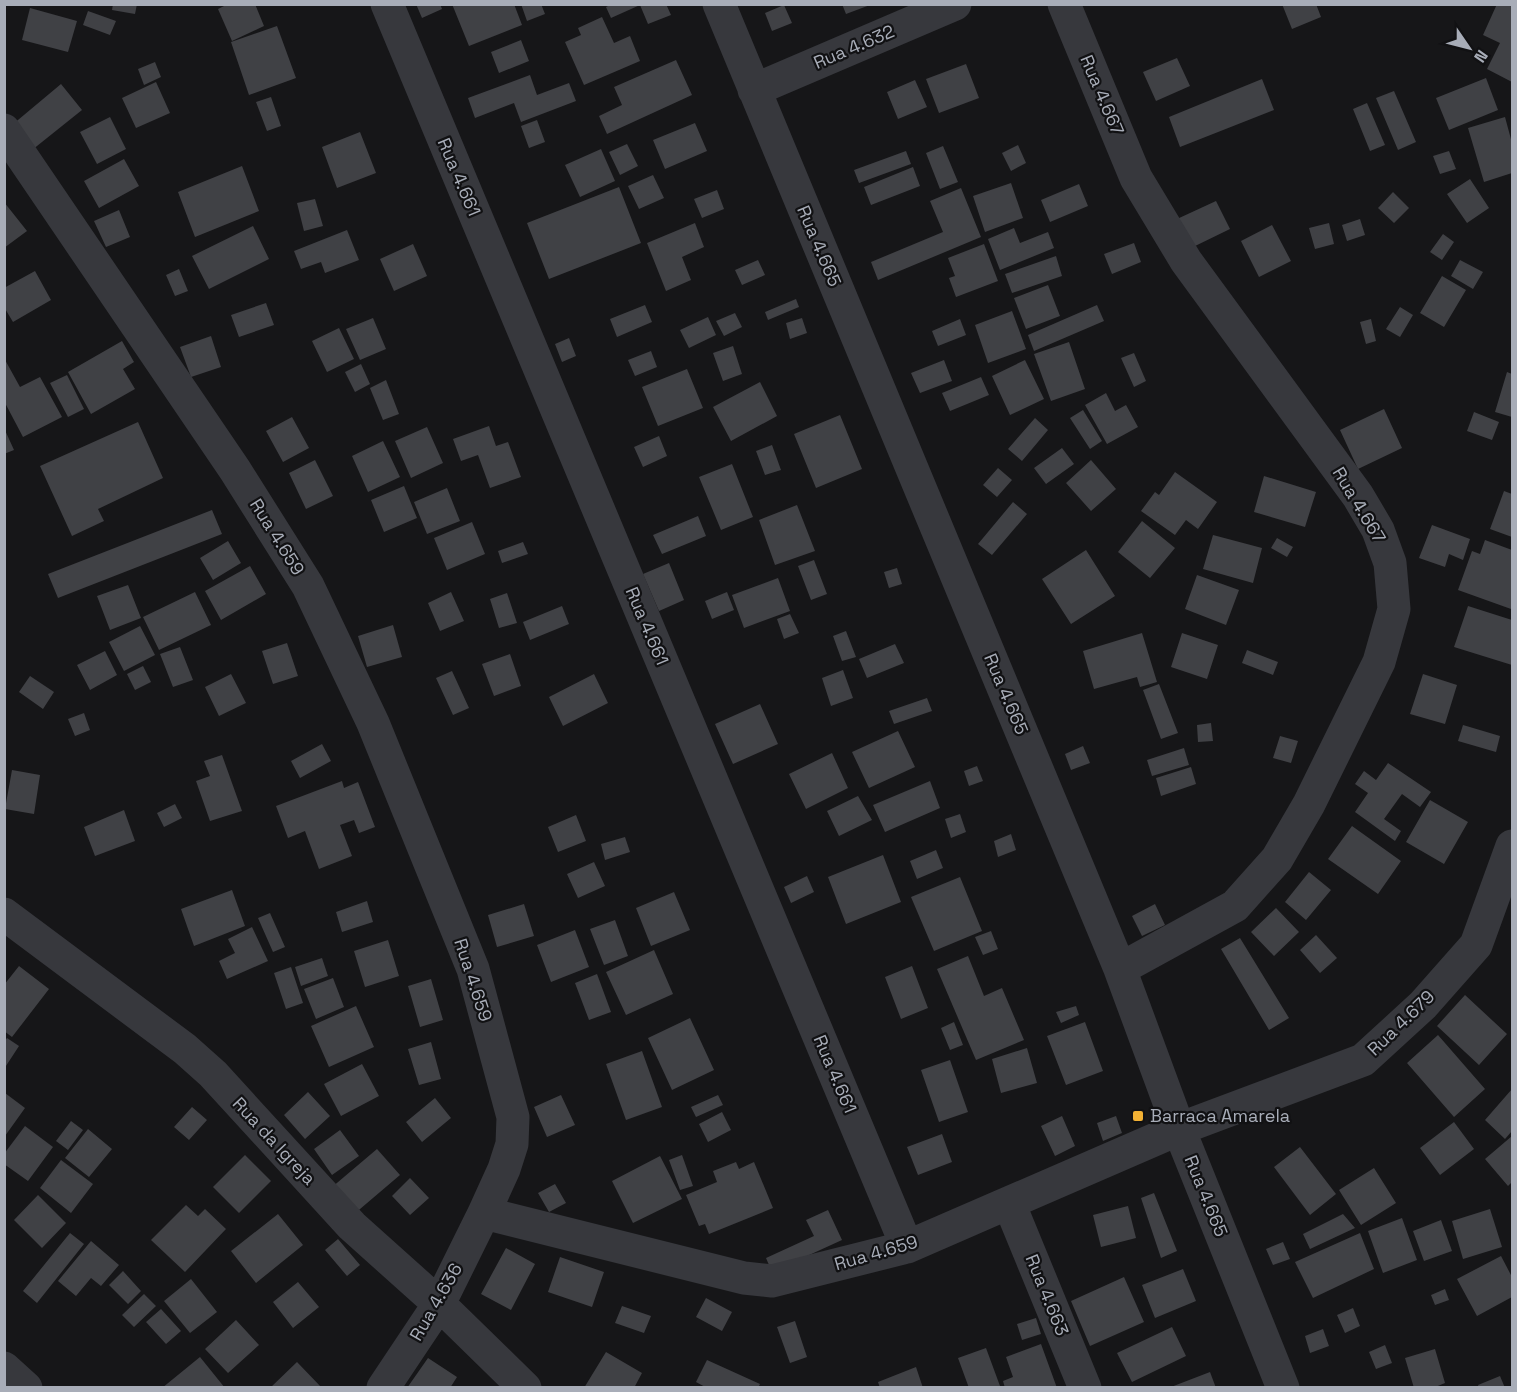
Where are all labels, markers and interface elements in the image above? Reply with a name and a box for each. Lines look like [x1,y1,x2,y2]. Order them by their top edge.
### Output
north arrow [1439,18,1499,78]
street label: Rua 4.632 [810,19,898,74]
text: N [1469,46,1493,67]
street label: Rua 4.667 [1075,51,1130,138]
street label: Rua 4.661 [433,134,486,219]
street label: Rua 4.665 [792,202,847,290]
street label: Rua 4.667 [1328,462,1391,547]
street label: Rua 4.659 [245,494,310,579]
street label: Rua 4.661 [621,583,674,668]
street label: Rua 4.665 [979,650,1034,738]
street label: Rua 4.659 [449,935,498,1024]
street label: Rua 4.679 [1362,985,1439,1060]
street label: Rua 4.661 [809,1031,862,1116]
street label: Rua da Igreja [228,1092,321,1189]
place label: Barraca Amarela [1150,1104,1290,1127]
marker: Barraca Amarela [1131,1109,1145,1123]
street label: Rua 4.665 [1180,1152,1233,1240]
street label: Rua 4.659 [831,1230,920,1275]
street label: Rua 4.663 [1021,1251,1074,1339]
street label: Rua 4.636 [404,1259,467,1345]

